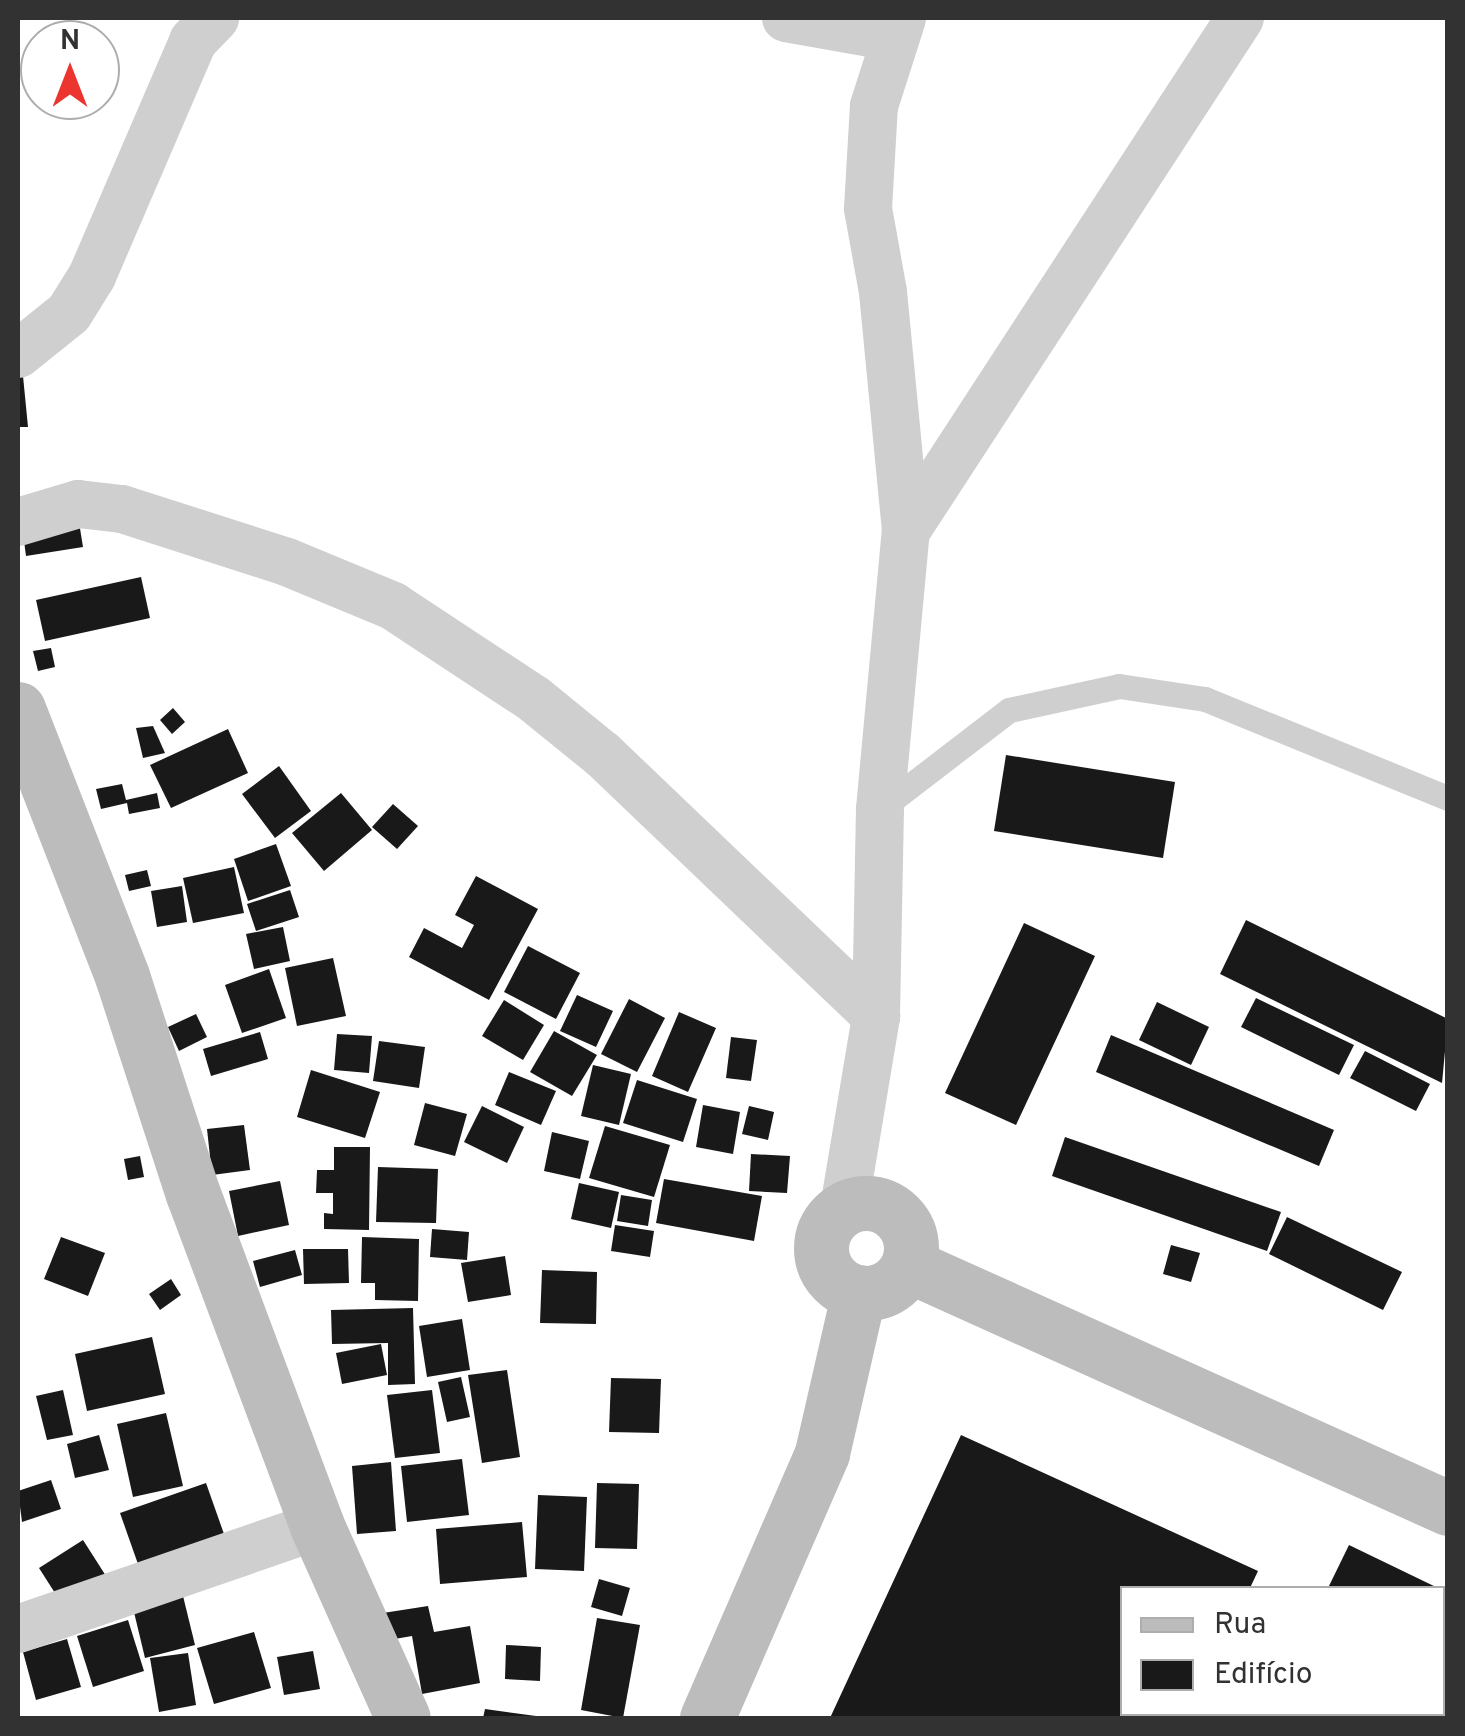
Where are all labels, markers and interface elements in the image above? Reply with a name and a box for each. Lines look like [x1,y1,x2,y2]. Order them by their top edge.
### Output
north arrow [20,20,120,120]
text: N [60,24,80,60]
legend [1120,1586,1445,1716]
text: Rua [1214,1607,1266,1644]
text: Edifício [1214,1657,1312,1694]

